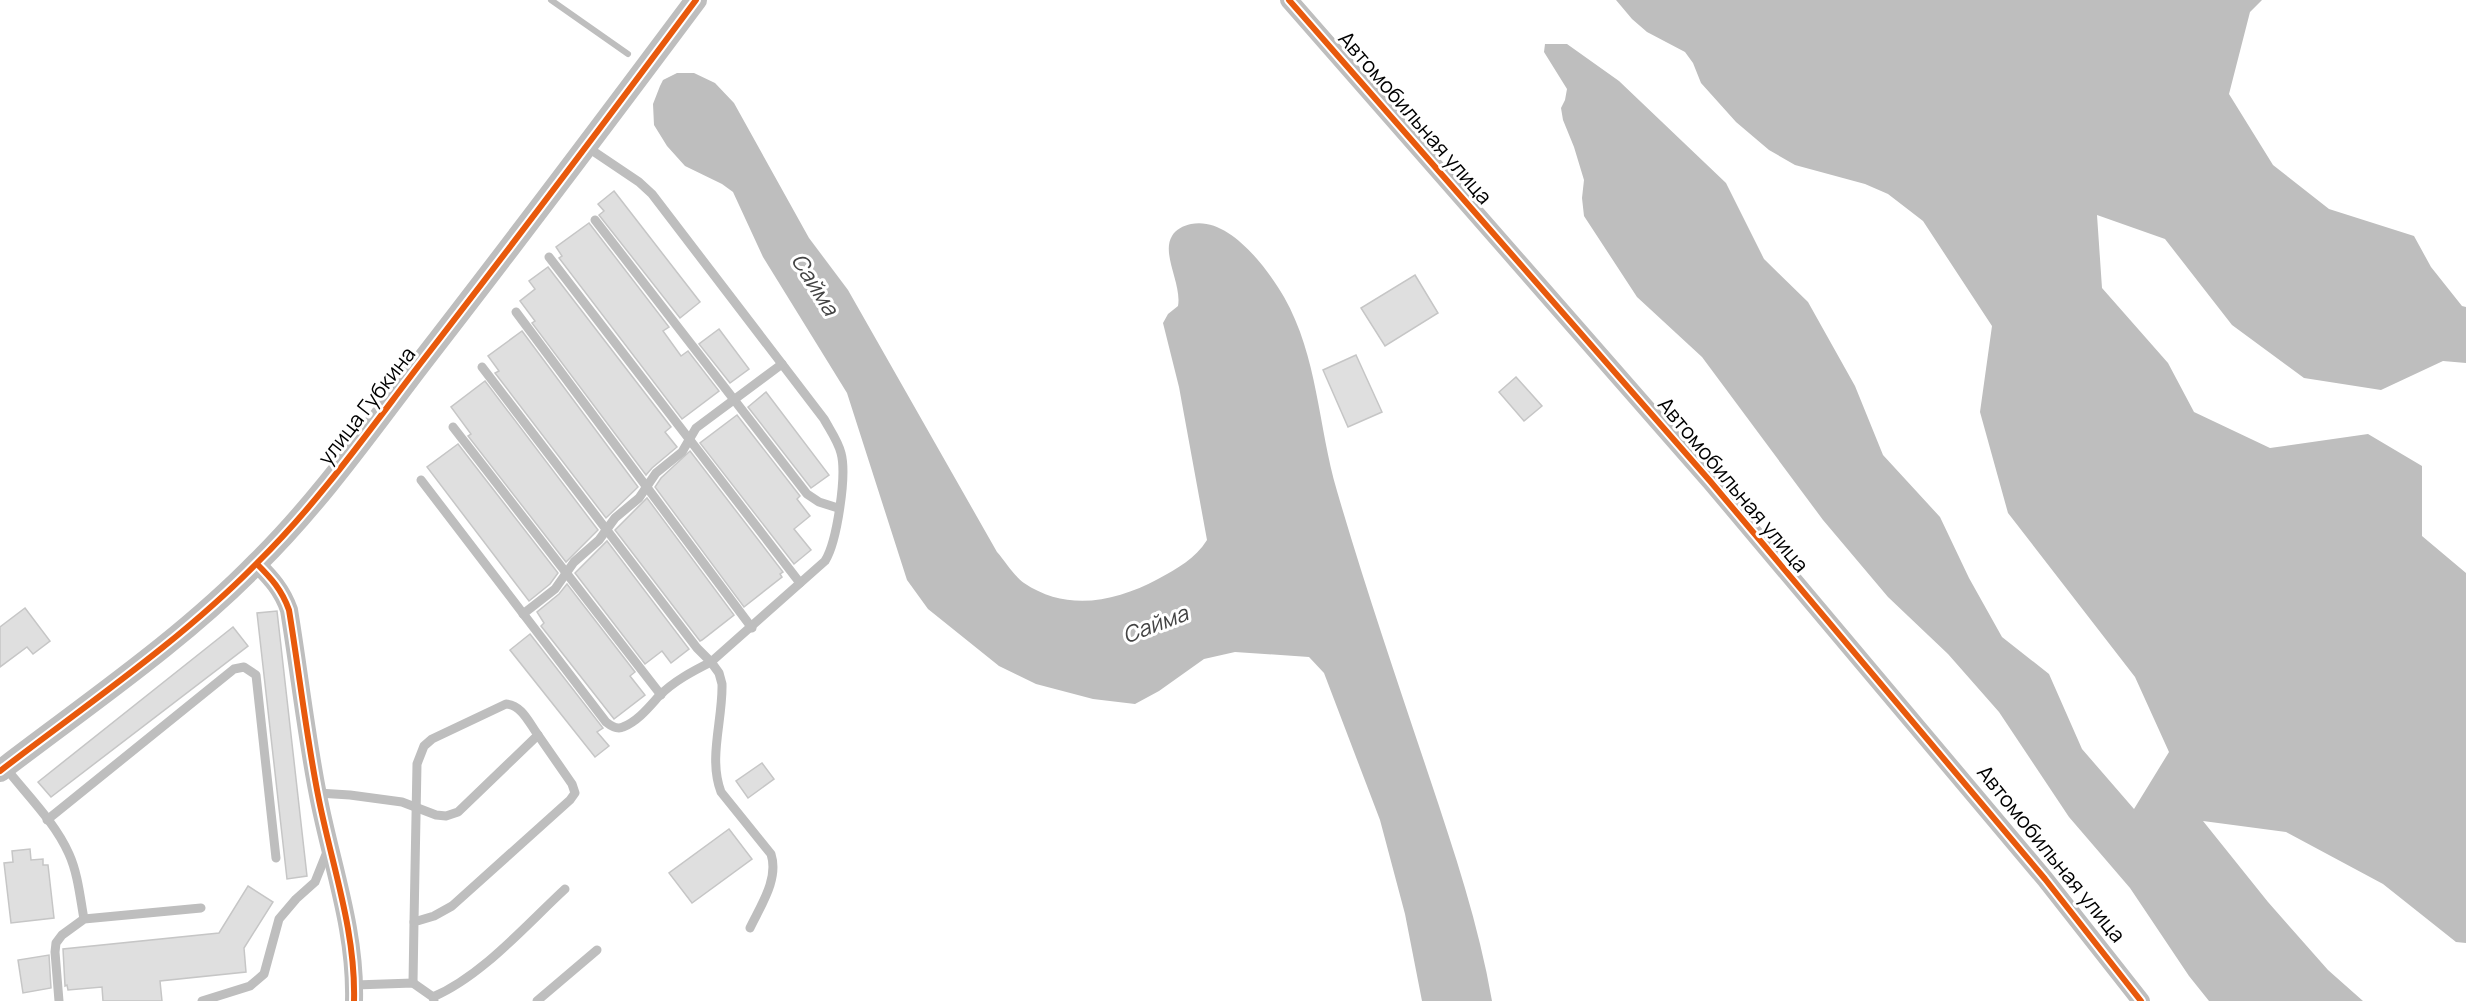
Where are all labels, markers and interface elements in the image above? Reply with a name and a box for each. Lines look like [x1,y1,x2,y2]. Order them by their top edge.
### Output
street label: Автомобильная улица [1333,25,1499,210]
water label: Сайма [784,247,847,322]
street label: улица Губкина [311,340,421,470]
street label: Автомобильная улица [1652,391,1815,578]
water label: Сайма [1118,597,1194,650]
street label: Автомобильная улица [1971,759,2132,948]

